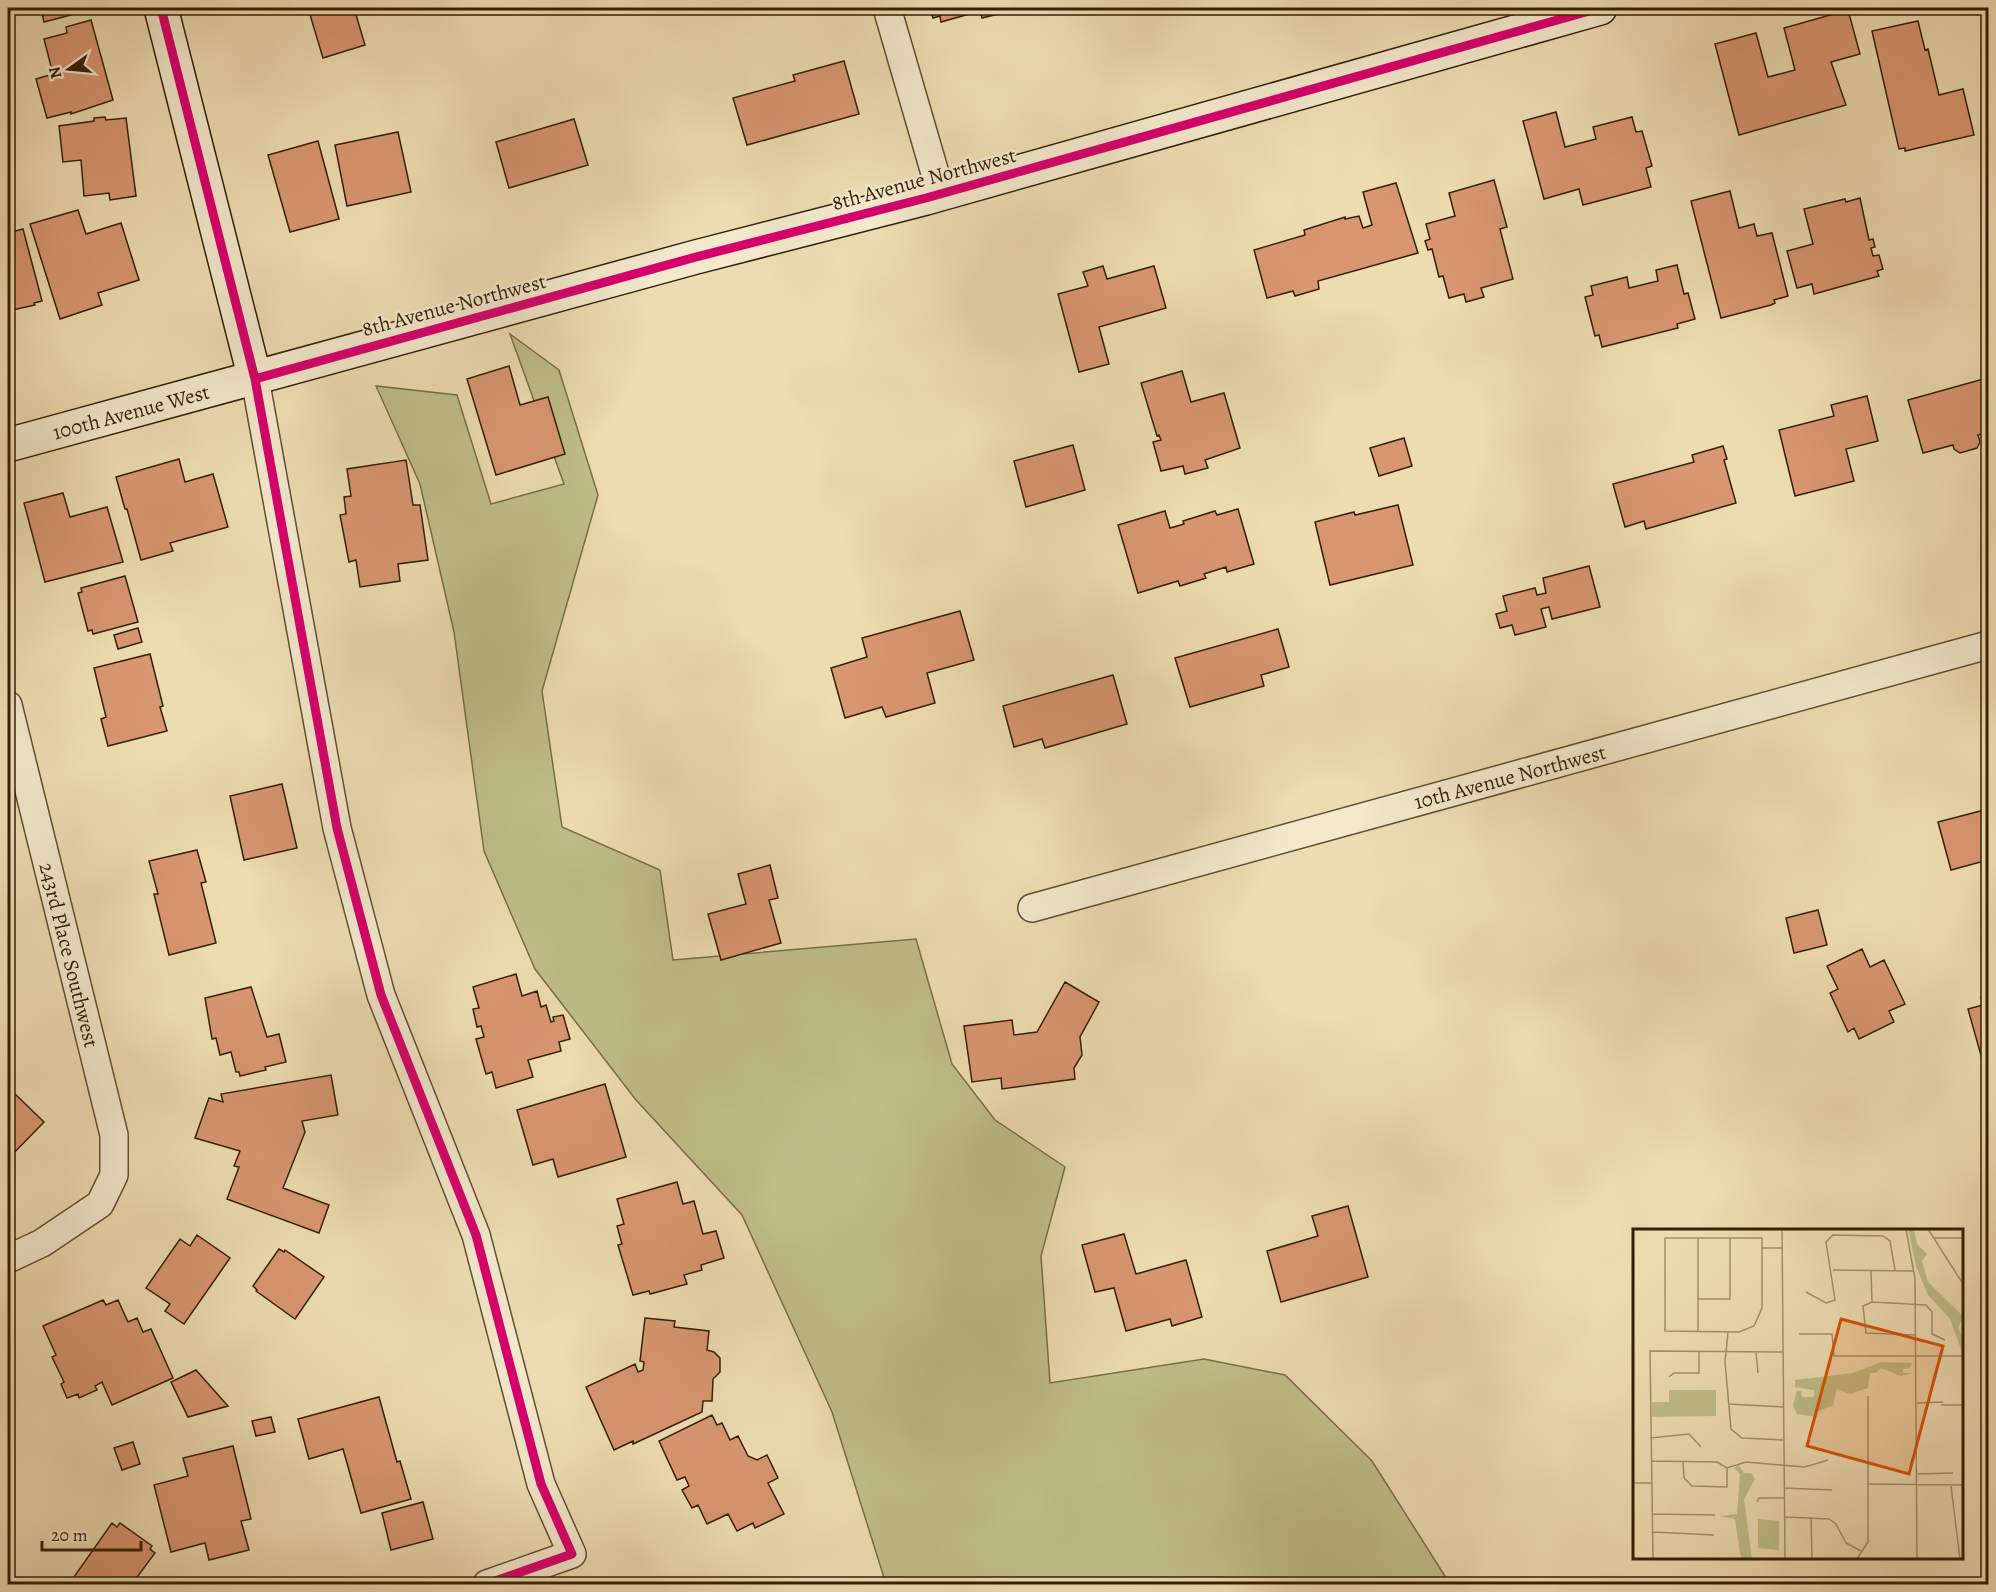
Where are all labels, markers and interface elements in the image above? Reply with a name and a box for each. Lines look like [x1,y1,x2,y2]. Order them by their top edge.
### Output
north arrow [39,39,99,99]
text: N [43,64,68,81]
street label: 8th Avenue Northwest [829,141,1019,217]
street label: 8th Avenue Northwest [359,267,549,343]
street label: 100th Avenue West [49,378,213,446]
street label: 10th Avenue Northwest [1411,738,1609,816]
street label: 243rd Place Southwest [32,860,106,1050]
inset map [1633,1229,1963,1559]
scale bar [42,1514,141,1552]
text: 20 m [51,1523,88,1547]

